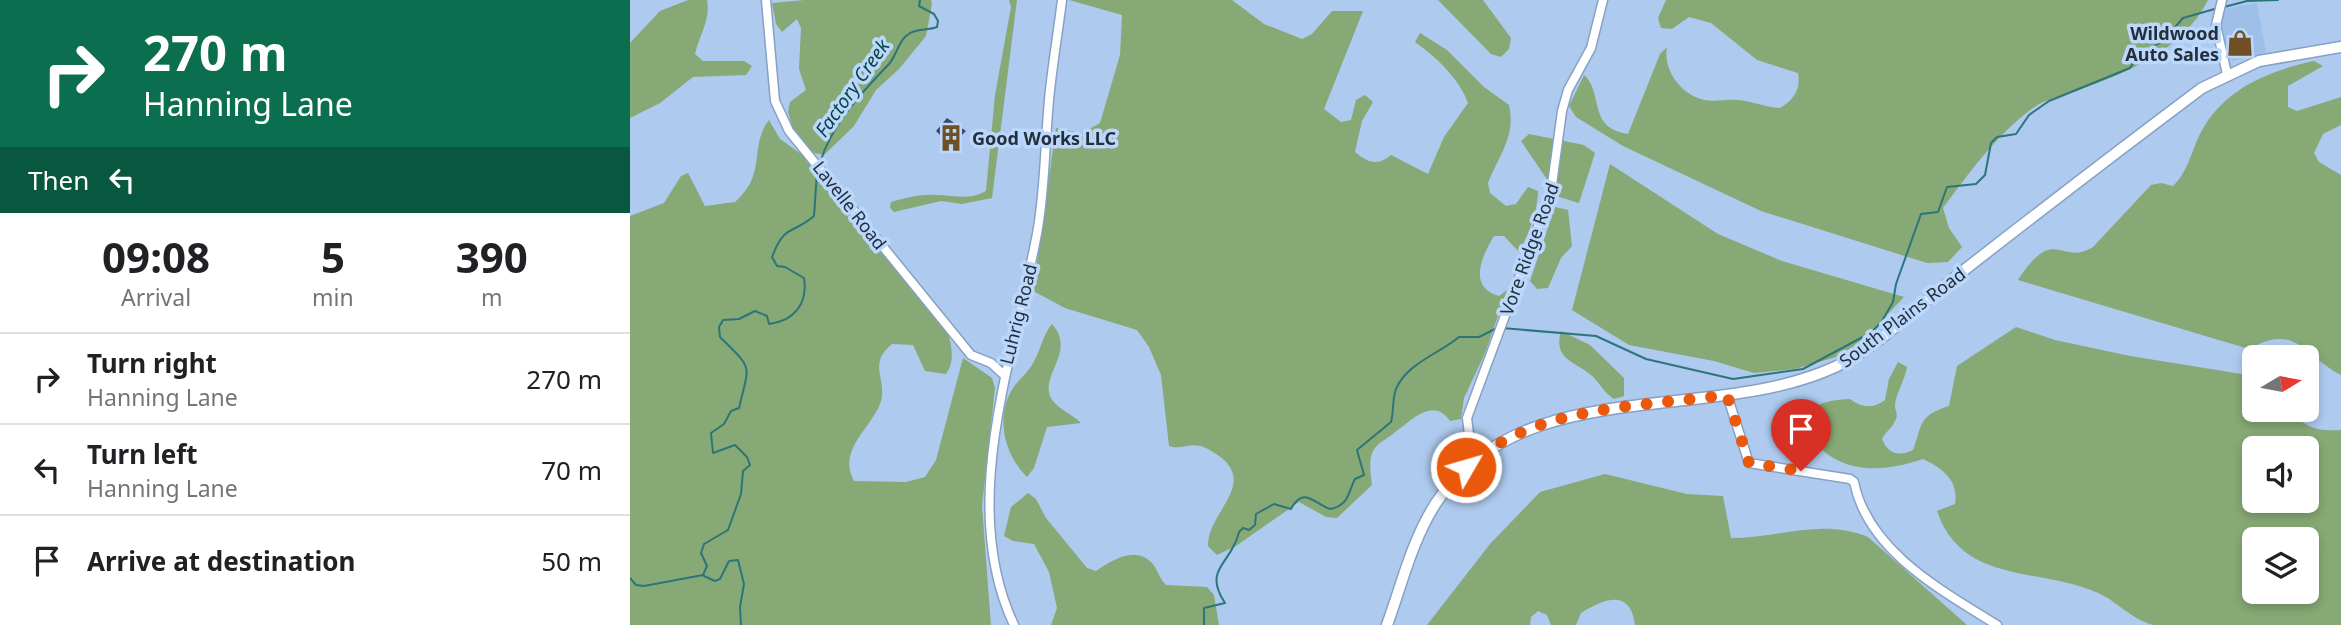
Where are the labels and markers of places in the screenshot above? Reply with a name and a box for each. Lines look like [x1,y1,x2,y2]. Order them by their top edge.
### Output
place label: Wildwood Auto Sales [2125,21,2219,66]
shop icon: Wildwood Auto Sales [2225,28,2255,58]
building icon: Good Works LLC [936,123,966,153]
place label: Good Works LLC [972,126,1116,150]
pin [1771,399,1831,471]

